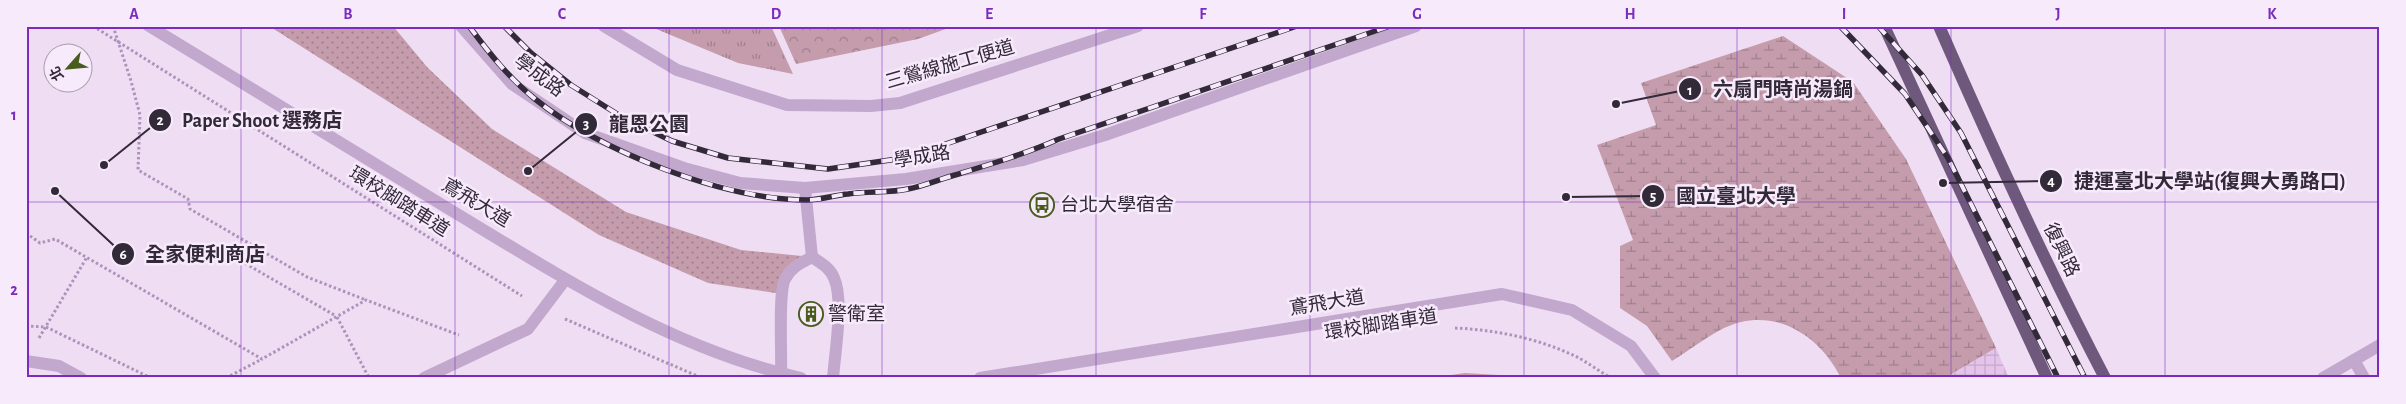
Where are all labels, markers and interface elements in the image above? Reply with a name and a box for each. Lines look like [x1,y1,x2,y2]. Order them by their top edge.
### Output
text: A [129,6,139,22]
text: B [343,6,353,22]
text: C [558,6,567,22]
text: D [771,6,782,22]
text: E [985,6,993,22]
text: F [1199,6,1207,22]
text: G [1412,6,1422,22]
text: H [1624,6,1636,22]
text: I [1842,6,1846,22]
text: J [2055,6,2061,22]
text: K [2267,6,2277,22]
street label: 三鶯線施工便道 [883,36,1017,92]
north arrow [42,42,92,92]
street label: 學成路 [511,50,569,101]
text: 北 [47,64,67,83]
callout: 六扇門時尚湯鍋 [1678,72,1863,107]
text: 六扇門時尚湯鍋 [1713,78,1853,100]
text: 1 [1687,83,1693,98]
callout: Paper Shoot 選務店 [147,102,352,137]
text: 1 [11,107,17,123]
callout: 龍恩公園 [574,107,699,142]
text: Paper Shoot 選務店 [182,109,342,131]
text: 2 [156,113,164,128]
text: 龍恩公園 [609,114,689,135]
text: 3 [583,117,589,132]
street label: 學成路 [892,141,952,171]
street label: 環校脚踏車道 [346,162,453,240]
callout: 捷運臺北大學站(復興大勇路口) [2039,163,2356,198]
text: 捷運臺北大學站(復興大勇路口) [2074,170,2346,192]
street label: 鳶飛大道 [439,174,514,231]
text: 4 [2047,174,2055,189]
callout: 國立臺北大學 [1641,178,1806,213]
text: 國立臺北大學 [1676,185,1796,207]
text: 5 [1650,189,1656,204]
bus stop icon: 台北大學宿舍 [1029,192,1055,218]
place label: 台北大學宿舍 [1060,194,1174,215]
street label: 復興路 [2040,220,2083,280]
callout: 全家便利商店 [110,236,275,271]
text: 全家便利商店 [145,243,265,265]
text: 6 [119,247,127,262]
text: 2 [10,282,18,298]
street label: 鳶飛大道 [1288,287,1366,318]
building icon: 警衛室 [798,301,824,327]
place label: 警衛室 [828,303,885,324]
street label: 環校脚踏車道 [1323,305,1439,343]

